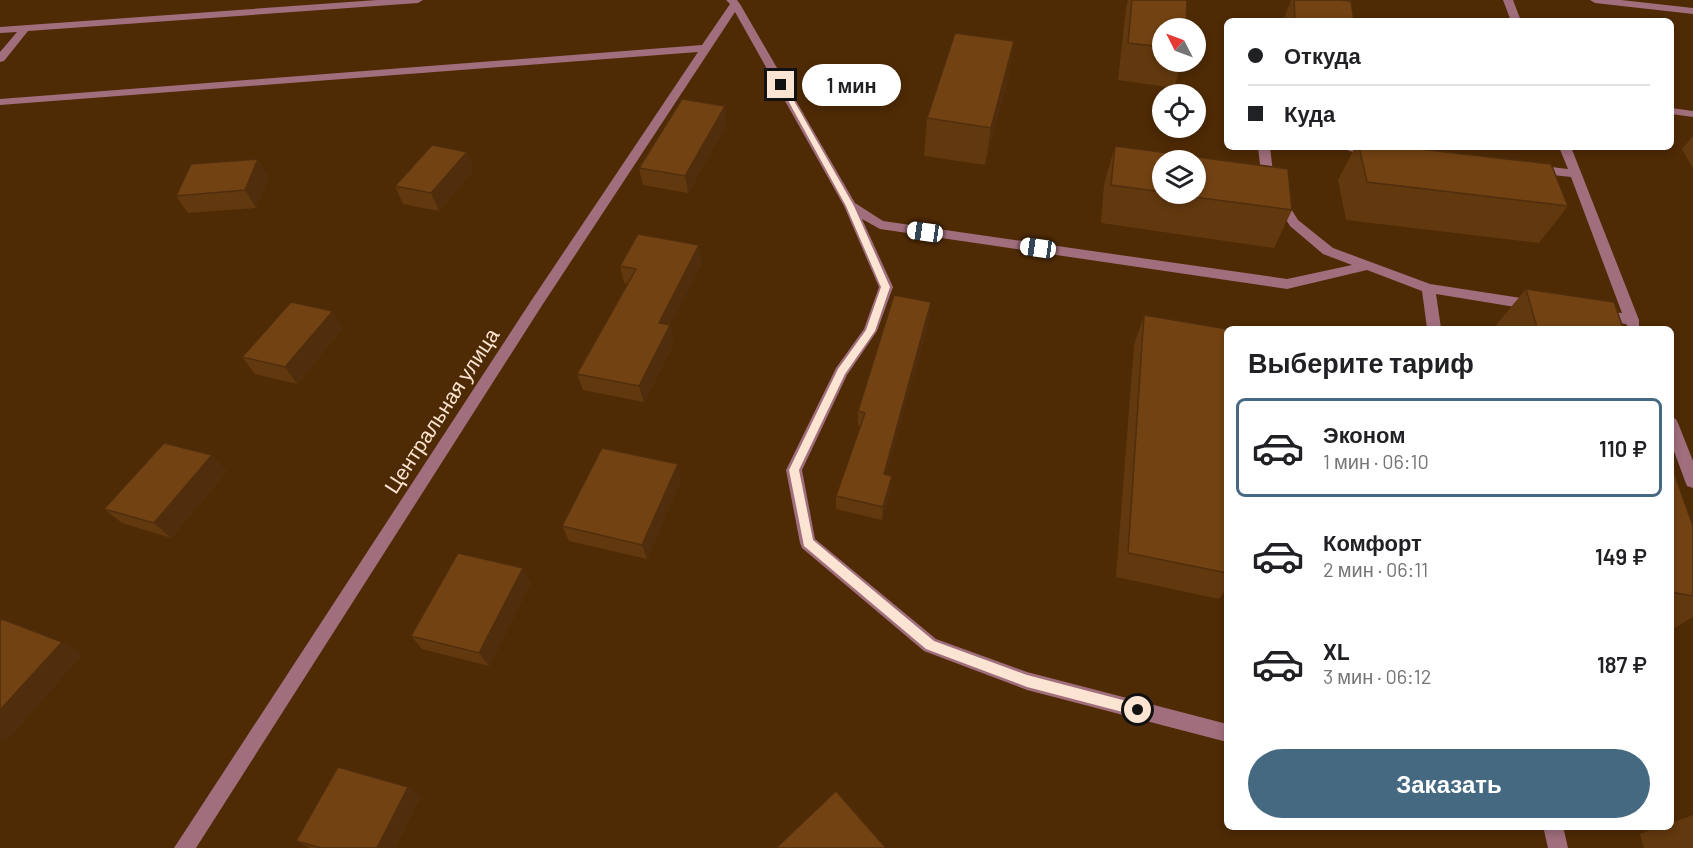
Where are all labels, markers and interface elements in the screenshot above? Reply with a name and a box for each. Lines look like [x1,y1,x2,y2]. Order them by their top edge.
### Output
north arrow [1152,18,1206,72]
map controls [1152,18,1206,204]
text: Откуда [1284,42,1361,68]
callout: 1 мин [802,64,901,106]
route end [767,71,794,98]
text: 1 мин [826,73,877,97]
button: locate [1152,84,1206,138]
text: Куда [1284,100,1335,126]
button: layers [1152,150,1206,204]
car [906,221,944,243]
car [1019,237,1057,259]
street label: Центральная улица [378,323,504,497]
text: Выберите тариф [1248,346,1474,378]
icon: car [1251,421,1305,475]
text: Эконом [1323,421,1406,447]
text: 110 ₽ [1599,435,1647,461]
text: 1 мин · 06:10 [1323,449,1429,473]
icon: car [1251,529,1305,583]
text: Комфорт [1323,529,1422,555]
text: 149 ₽ [1595,543,1647,569]
text: 2 мин · 06:11 [1323,557,1428,581]
icon: car [1251,637,1305,691]
text: XL [1323,638,1349,664]
text: 187 ₽ [1597,651,1647,677]
text: 3 мин · 06:12 [1323,664,1432,688]
route start [1124,696,1151,723]
button: Заказать [1248,749,1650,818]

